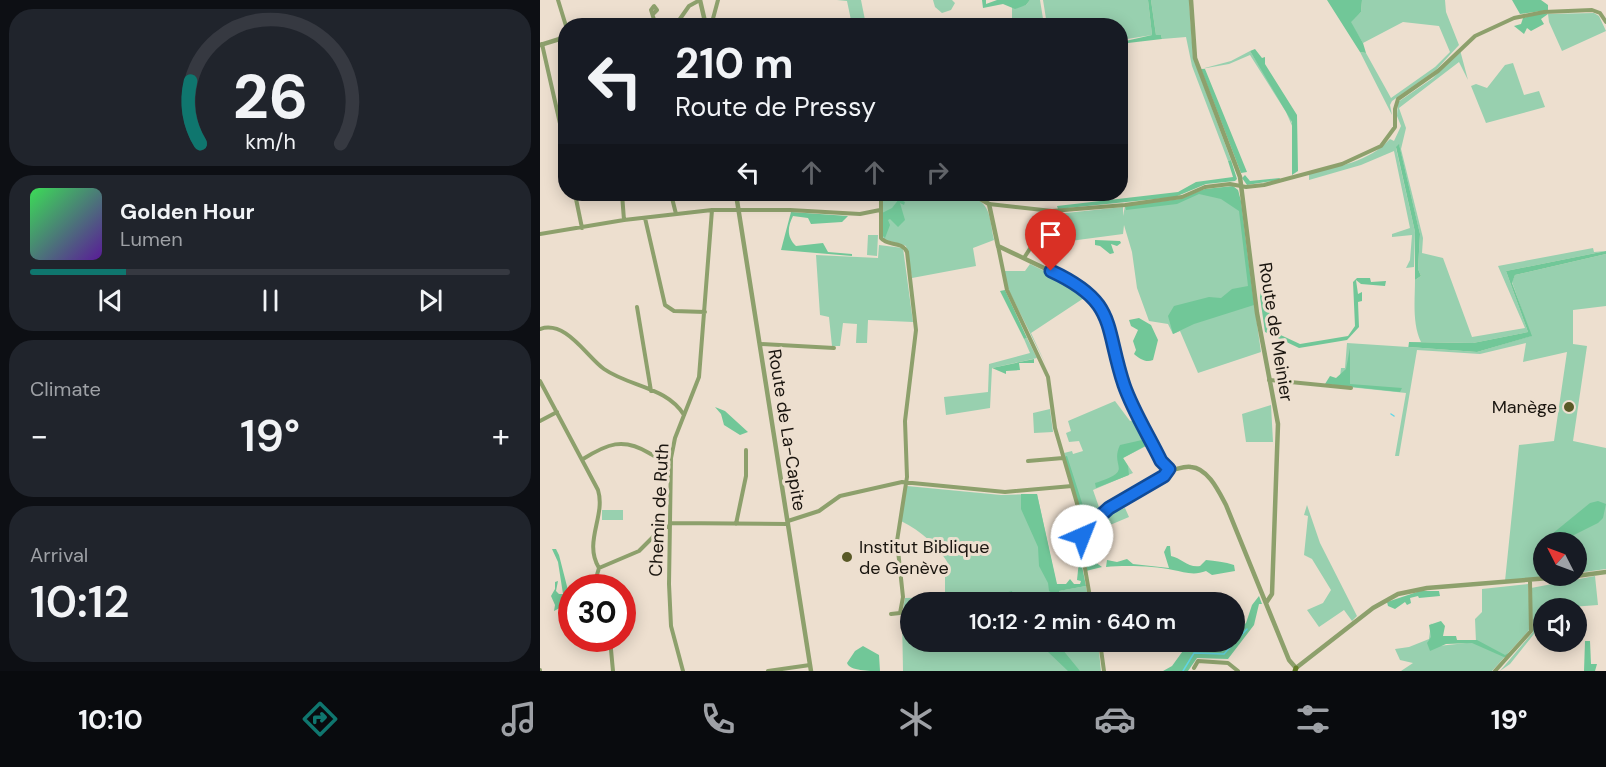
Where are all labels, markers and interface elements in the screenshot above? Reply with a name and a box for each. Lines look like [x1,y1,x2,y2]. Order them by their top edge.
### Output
text: 210 m [675,36,793,91]
icon: left [576,42,654,120]
text: 26 [232,56,308,137]
text: Route de Pressy [675,89,876,124]
text: km/h [245,129,295,157]
icon: left [732,156,765,189]
icon: ahead [795,156,828,189]
icon: ahead [858,156,891,189]
icon: right [921,156,954,189]
text: Golden Hour [120,197,255,226]
pin [1025,209,1076,271]
icon: arrive [1034,218,1067,251]
text: Lumen [120,226,183,252]
street label: Route de Meinier [1253,261,1299,404]
icon: previous [94,284,127,317]
icon: pause [254,284,287,317]
icon: next [414,284,447,317]
street label: Route de La-Capite [762,347,812,513]
text: Climate [30,376,101,402]
place label: Manège [1492,395,1557,419]
marker: Manège [1562,400,1576,414]
text: 19° [240,406,300,465]
text: − [30,414,48,457]
text: + [492,414,510,457]
street label: Chemin de Ruth [644,443,674,577]
position arrow [1050,504,1114,568]
north arrow [1533,532,1587,586]
map controls [1533,532,1587,652]
place label: Institut Biblique de Genève [859,535,989,580]
text: Arrival [30,542,88,568]
marker: Institut Biblique de Genève [840,550,854,564]
text: 10:12 [30,572,129,631]
speed limit sign: 30 [558,574,636,652]
button: sound [1533,598,1587,652]
text: 10:12 · 2 min · 640 m [969,607,1176,636]
icon: directions [299,698,341,740]
icon: music [498,698,540,740]
icon: phone [697,698,739,740]
icon: climate [895,698,937,740]
icon: car [1094,698,1136,740]
icon: filters [1292,698,1334,740]
text: 10:10 [78,702,143,737]
text: 19° [1491,702,1528,737]

